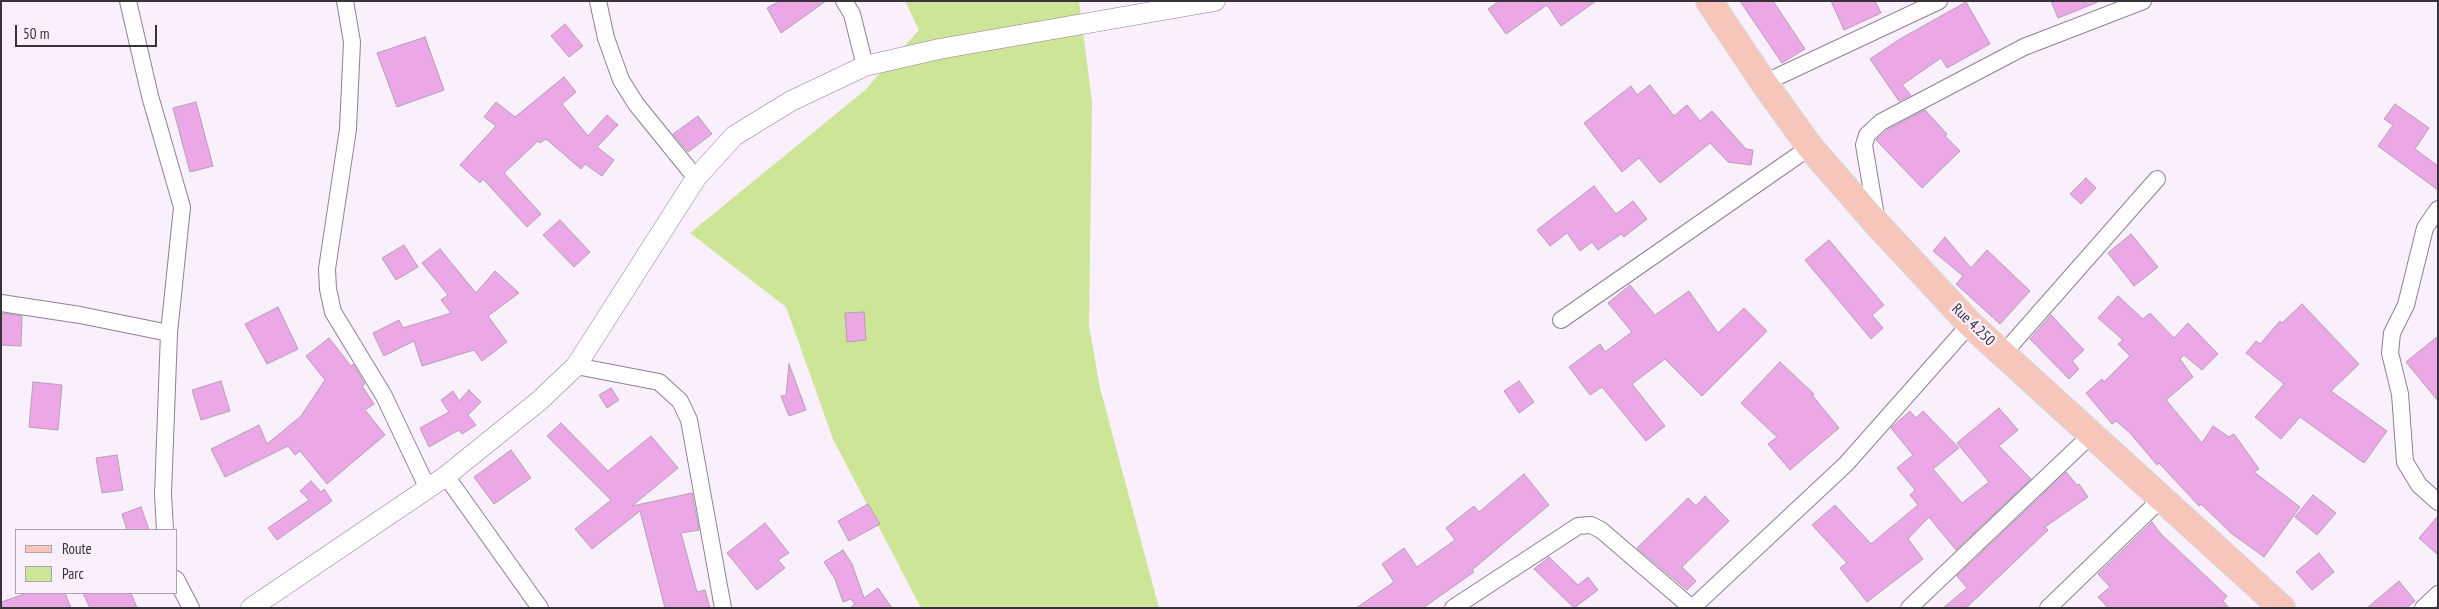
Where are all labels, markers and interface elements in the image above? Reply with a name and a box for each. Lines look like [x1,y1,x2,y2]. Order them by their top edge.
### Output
scale bar [18,15,160,47]
text: 50 m [23,24,49,43]
street label: Rue 4.250 [1948,300,1998,350]
legend [15,529,178,594]
text: Route [62,539,92,558]
text: Parc [62,564,84,583]

